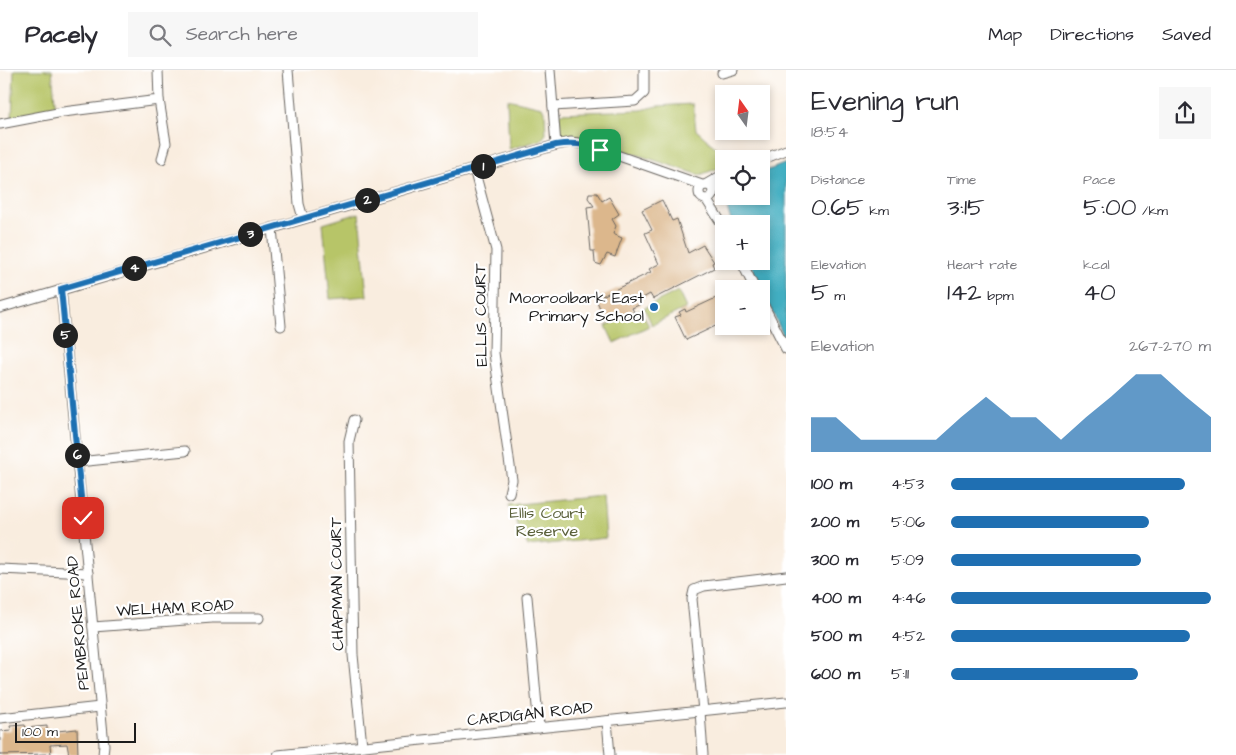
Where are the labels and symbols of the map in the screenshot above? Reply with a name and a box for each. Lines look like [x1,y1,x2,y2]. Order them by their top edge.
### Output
north arrow [715,85,770,140]
pin [579,129,621,171]
pin: 1 [470,154,496,178]
pin: 2 [354,188,380,212]
pin: 3 [238,222,262,246]
pin: 4 [122,256,146,280]
street label: ELLIS COURT [469,263,493,367]
place label: Mooroolbark East Primary School [509,287,645,328]
marker: Mooroolbark East Primary School [648,301,660,313]
pin: 5 [52,322,78,348]
pin: 6 [64,442,90,468]
pin [62,497,104,539]
park label: Ellis Court Reserve [509,502,585,542]
street label: CHAPMAN COURT [325,517,349,651]
street label: PEMBROKE ROAD [61,555,95,691]
street label: WELHAM ROAD [116,594,234,622]
street label: CARDIGAN ROAD [466,696,594,732]
scale bar [15,720,136,743]

